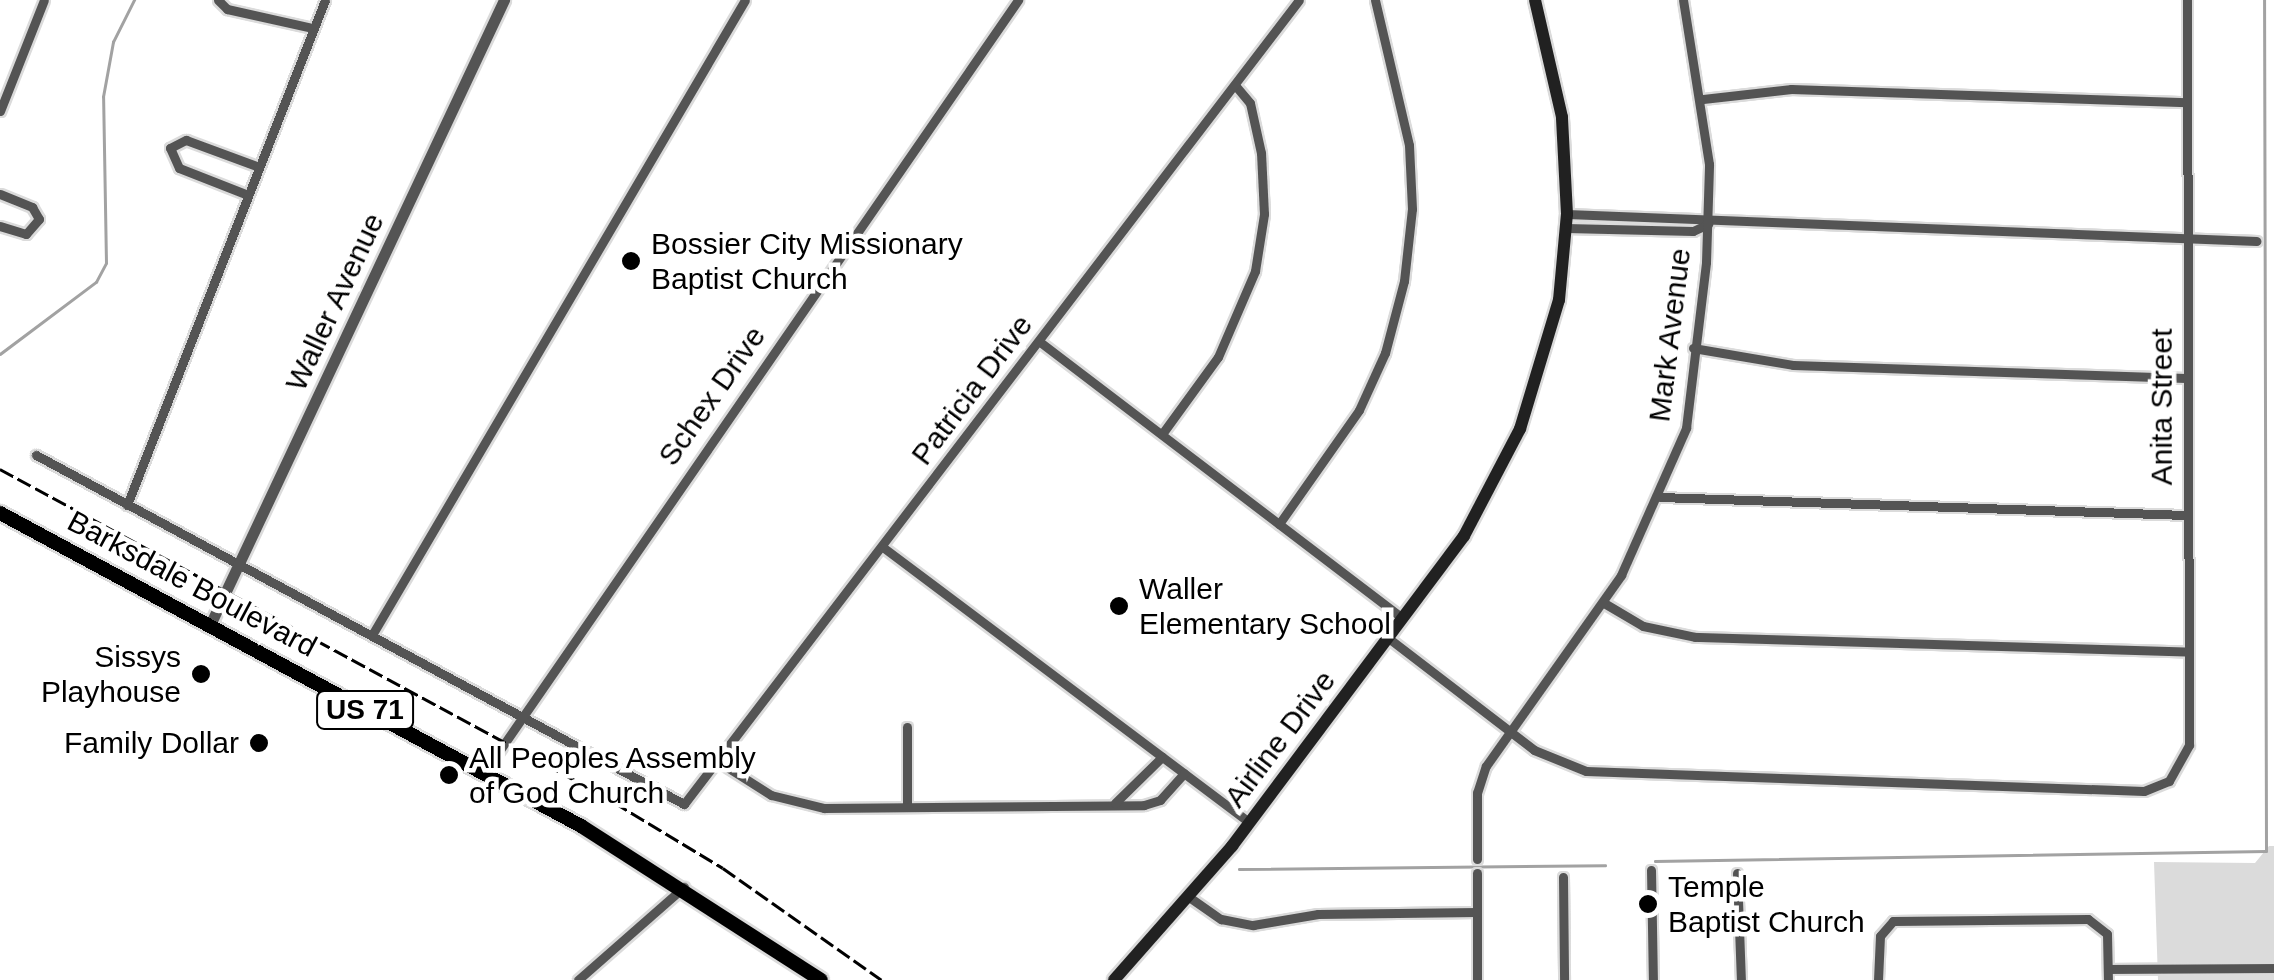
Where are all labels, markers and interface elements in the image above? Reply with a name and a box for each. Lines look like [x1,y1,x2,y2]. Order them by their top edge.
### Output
street label: Waller Avenue [278,207,392,397]
place label: Bossier City Missionary Baptist Church [651,226,963,296]
street label: Mark Avenue [1641,245,1699,425]
marker: Bossier City Missionary Baptist Church [620,250,642,272]
street label: Patricia Drive [904,308,1040,472]
street label: Schex Drive [651,319,773,473]
street label: Anita Street [2144,329,2180,485]
street label: Barksdale Boulevard [61,503,323,665]
place label: Waller Elementary School [1139,571,1391,642]
marker: Waller Elementary School [1108,595,1130,617]
place label: Sissys Playhouse [41,639,181,710]
marker: Sissys Playhouse [190,663,212,685]
street label: Airline Drive [1217,664,1343,814]
road number: US 71 [315,687,415,733]
place label: Family Dollar [64,725,239,761]
marker: Family Dollar [248,732,270,754]
place label: All Peoples Assembly of God Church [469,740,757,810]
marker: All Peoples Assembly of God Church [438,764,460,786]
place label: Temple Baptist Church [1668,869,1865,940]
marker: Temple Baptist Church [1637,893,1659,915]

